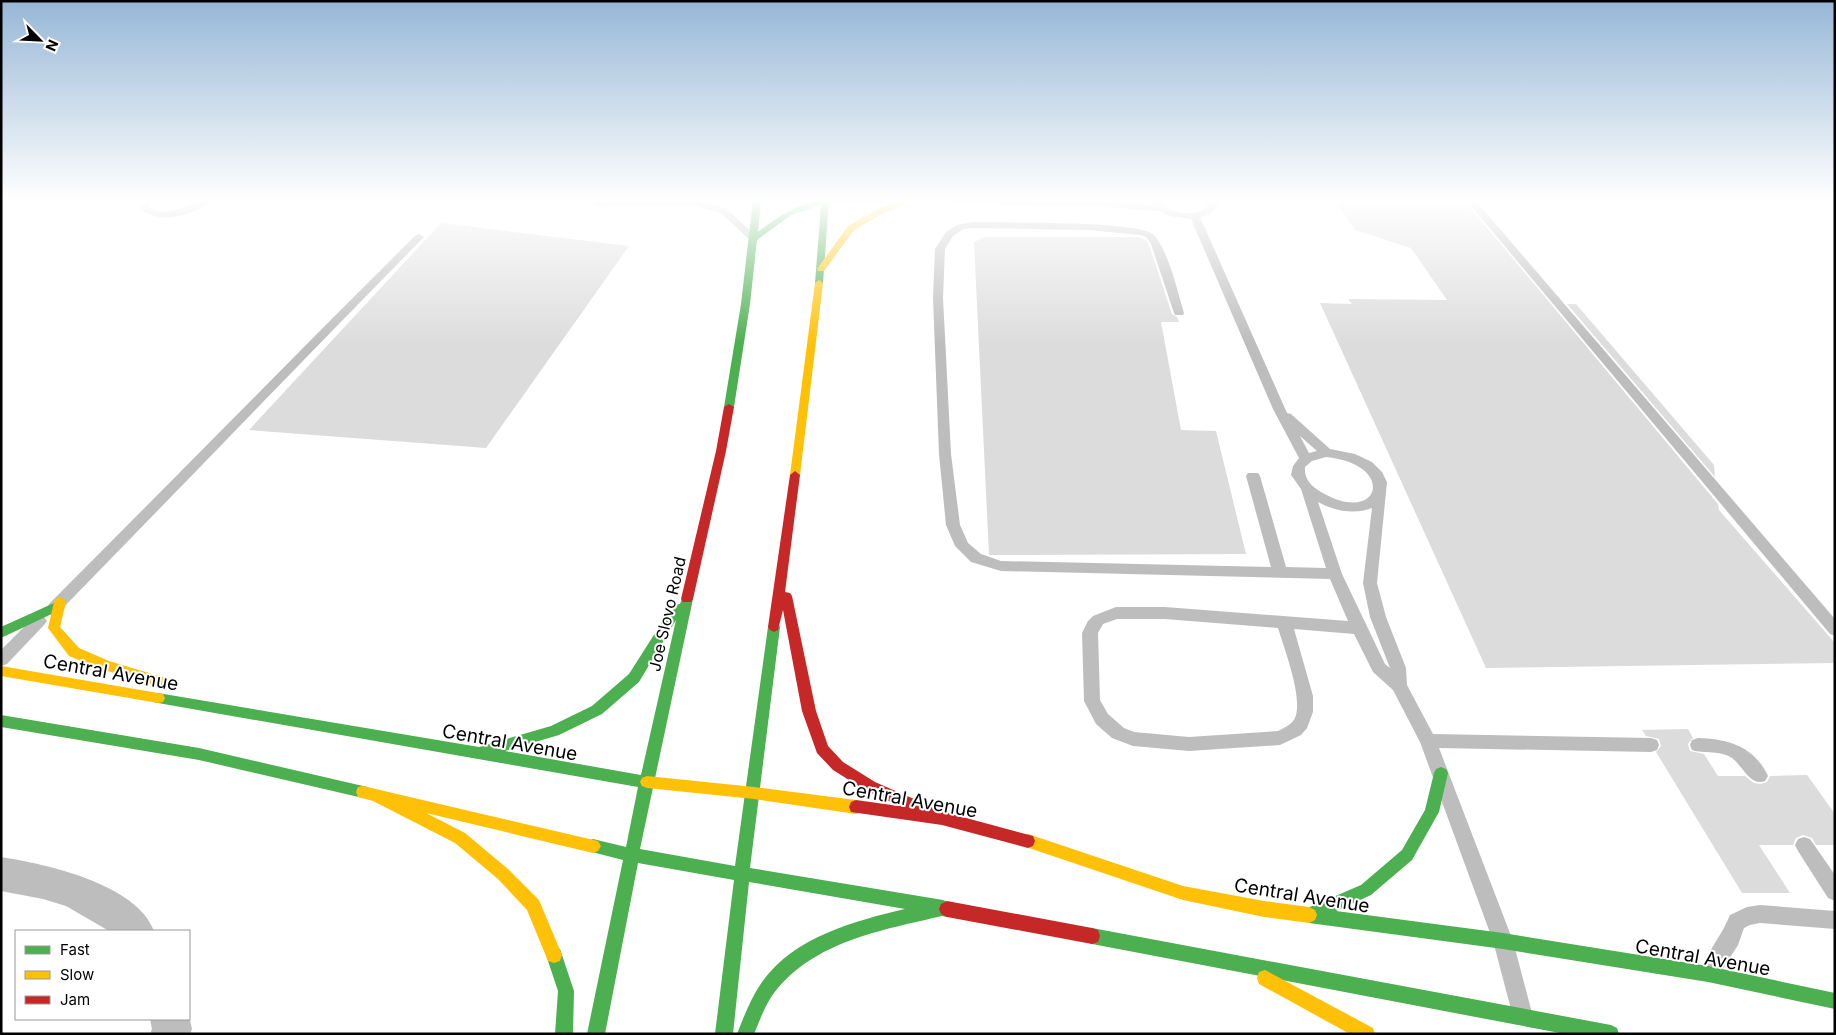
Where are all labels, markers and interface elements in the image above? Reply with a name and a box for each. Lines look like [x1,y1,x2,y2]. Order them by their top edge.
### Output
north arrow [15,15,65,65]
text: N [42,37,62,54]
street label: Joe Slovo Road [644,555,690,673]
street label: Central Avenue [42,649,180,696]
street label: Central Avenue [441,719,579,766]
street label: Central Avenue [841,776,979,823]
street label: Central Avenue [1233,873,1371,918]
legend [15,930,190,1020]
street label: Central Avenue [1634,934,1772,981]
text: Fast [60,940,90,959]
text: Slow [60,965,94,984]
text: Jam [60,990,90,1009]

